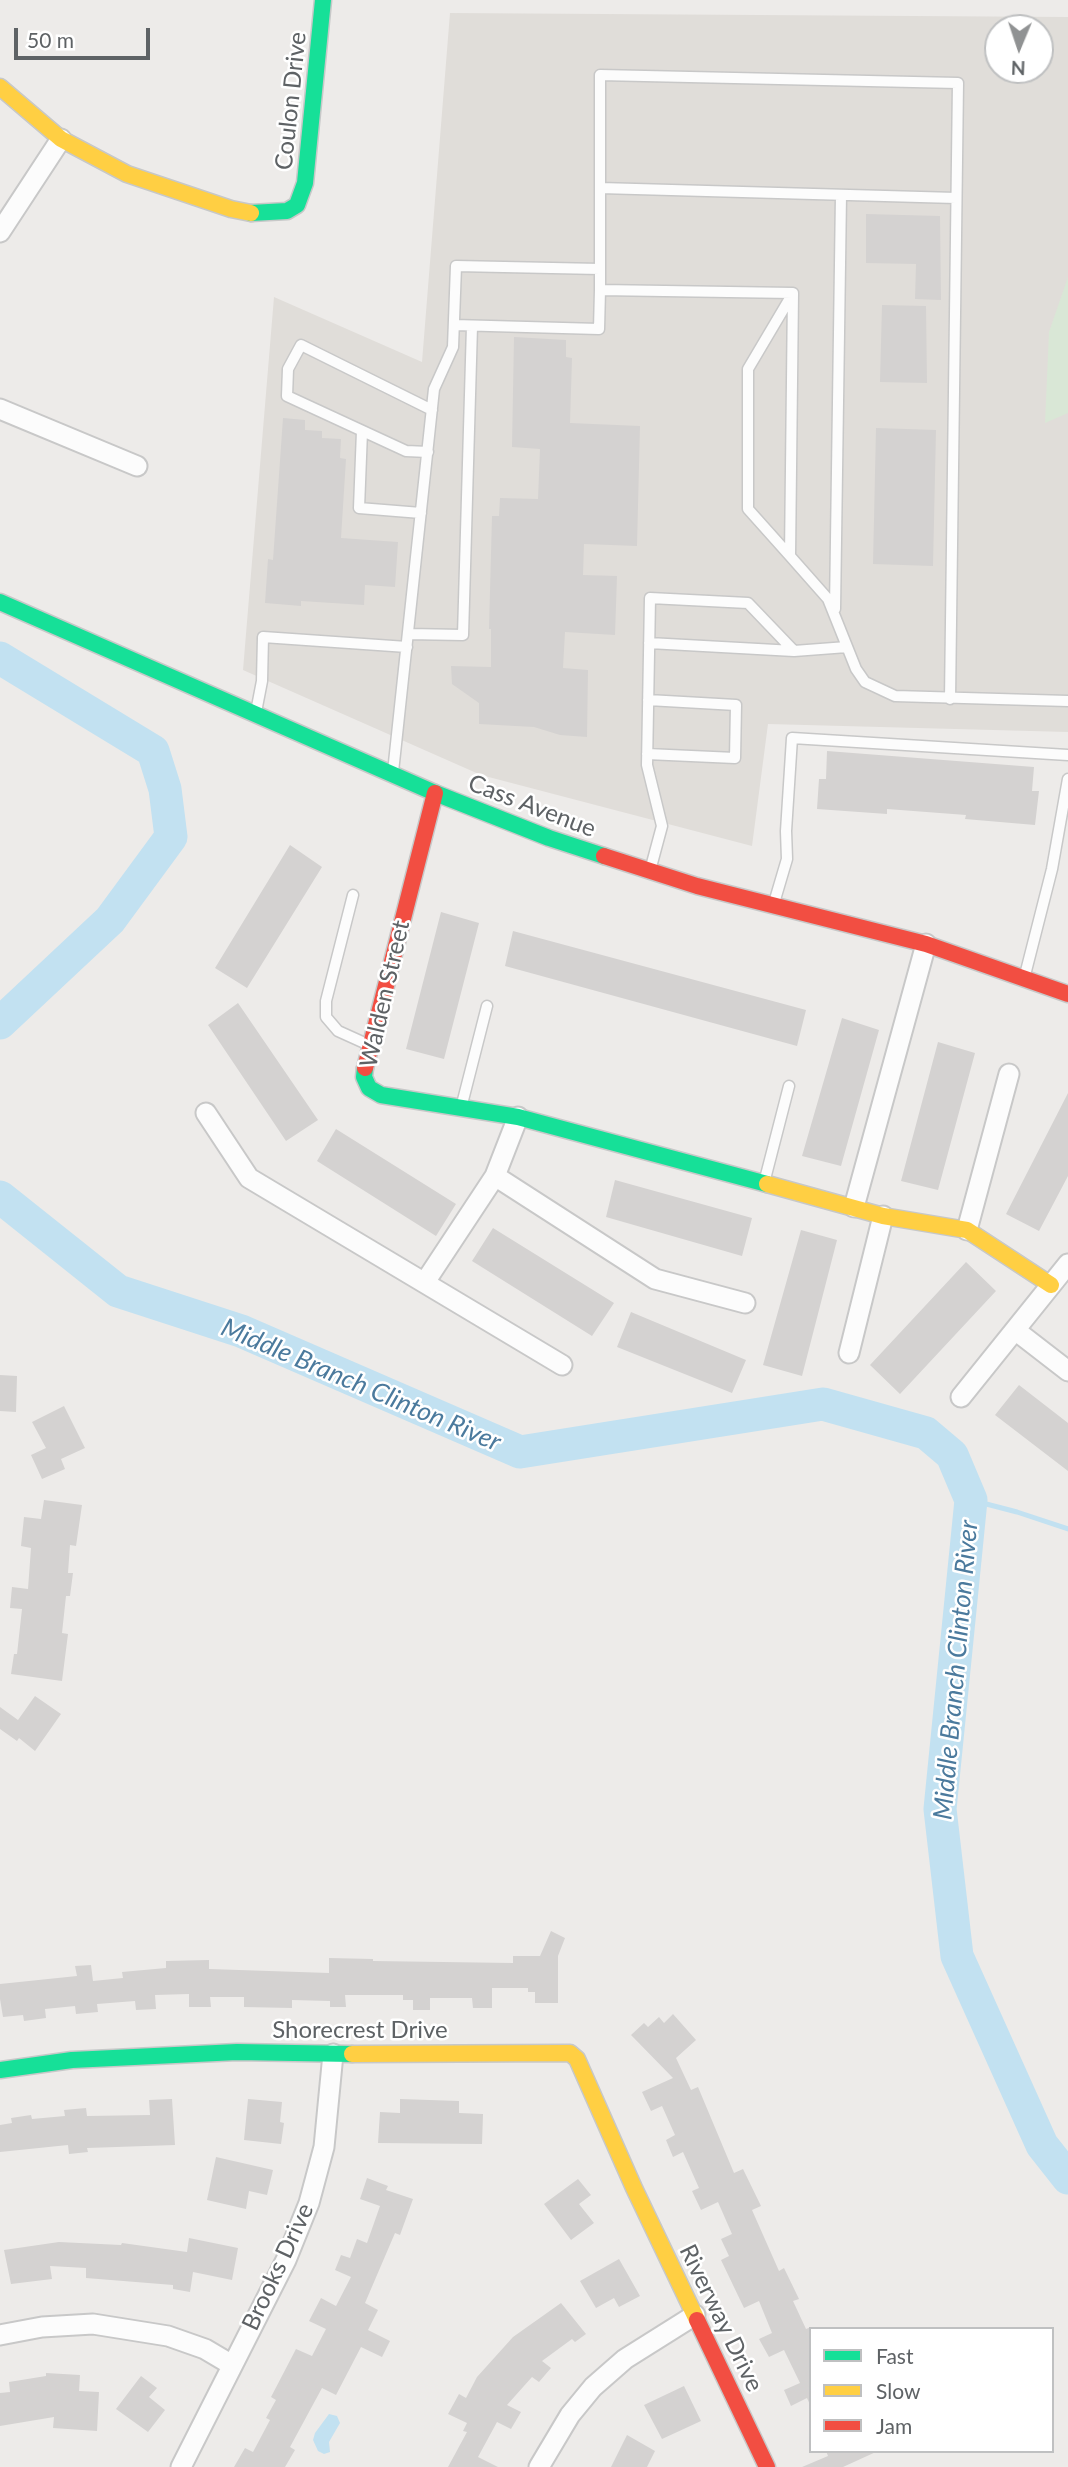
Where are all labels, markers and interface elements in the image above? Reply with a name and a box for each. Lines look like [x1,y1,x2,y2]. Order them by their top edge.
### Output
scale bar [18,14,154,58]
north arrow [984,14,1054,84]
text: 50 m [27,27,74,52]
street label: Coulon Drive [269,30,313,172]
text: N [1011,57,1026,80]
street label: Cass Avenue [464,768,600,844]
street label: Walden Street [354,918,416,1070]
water label: Middle Branch Clinton River [216,1312,506,1458]
water label: Middle Branch Clinton River [927,1519,985,1821]
street label: Shorecrest Drive [272,2016,448,2044]
street label: Brooks Drive [236,2199,320,2335]
street label: Riverway Drive [673,2240,769,2396]
legend [809,2327,1054,2453]
text: Fast [876,2343,913,2368]
text: Slow [876,2378,920,2403]
text: Jam [876,2413,912,2438]

